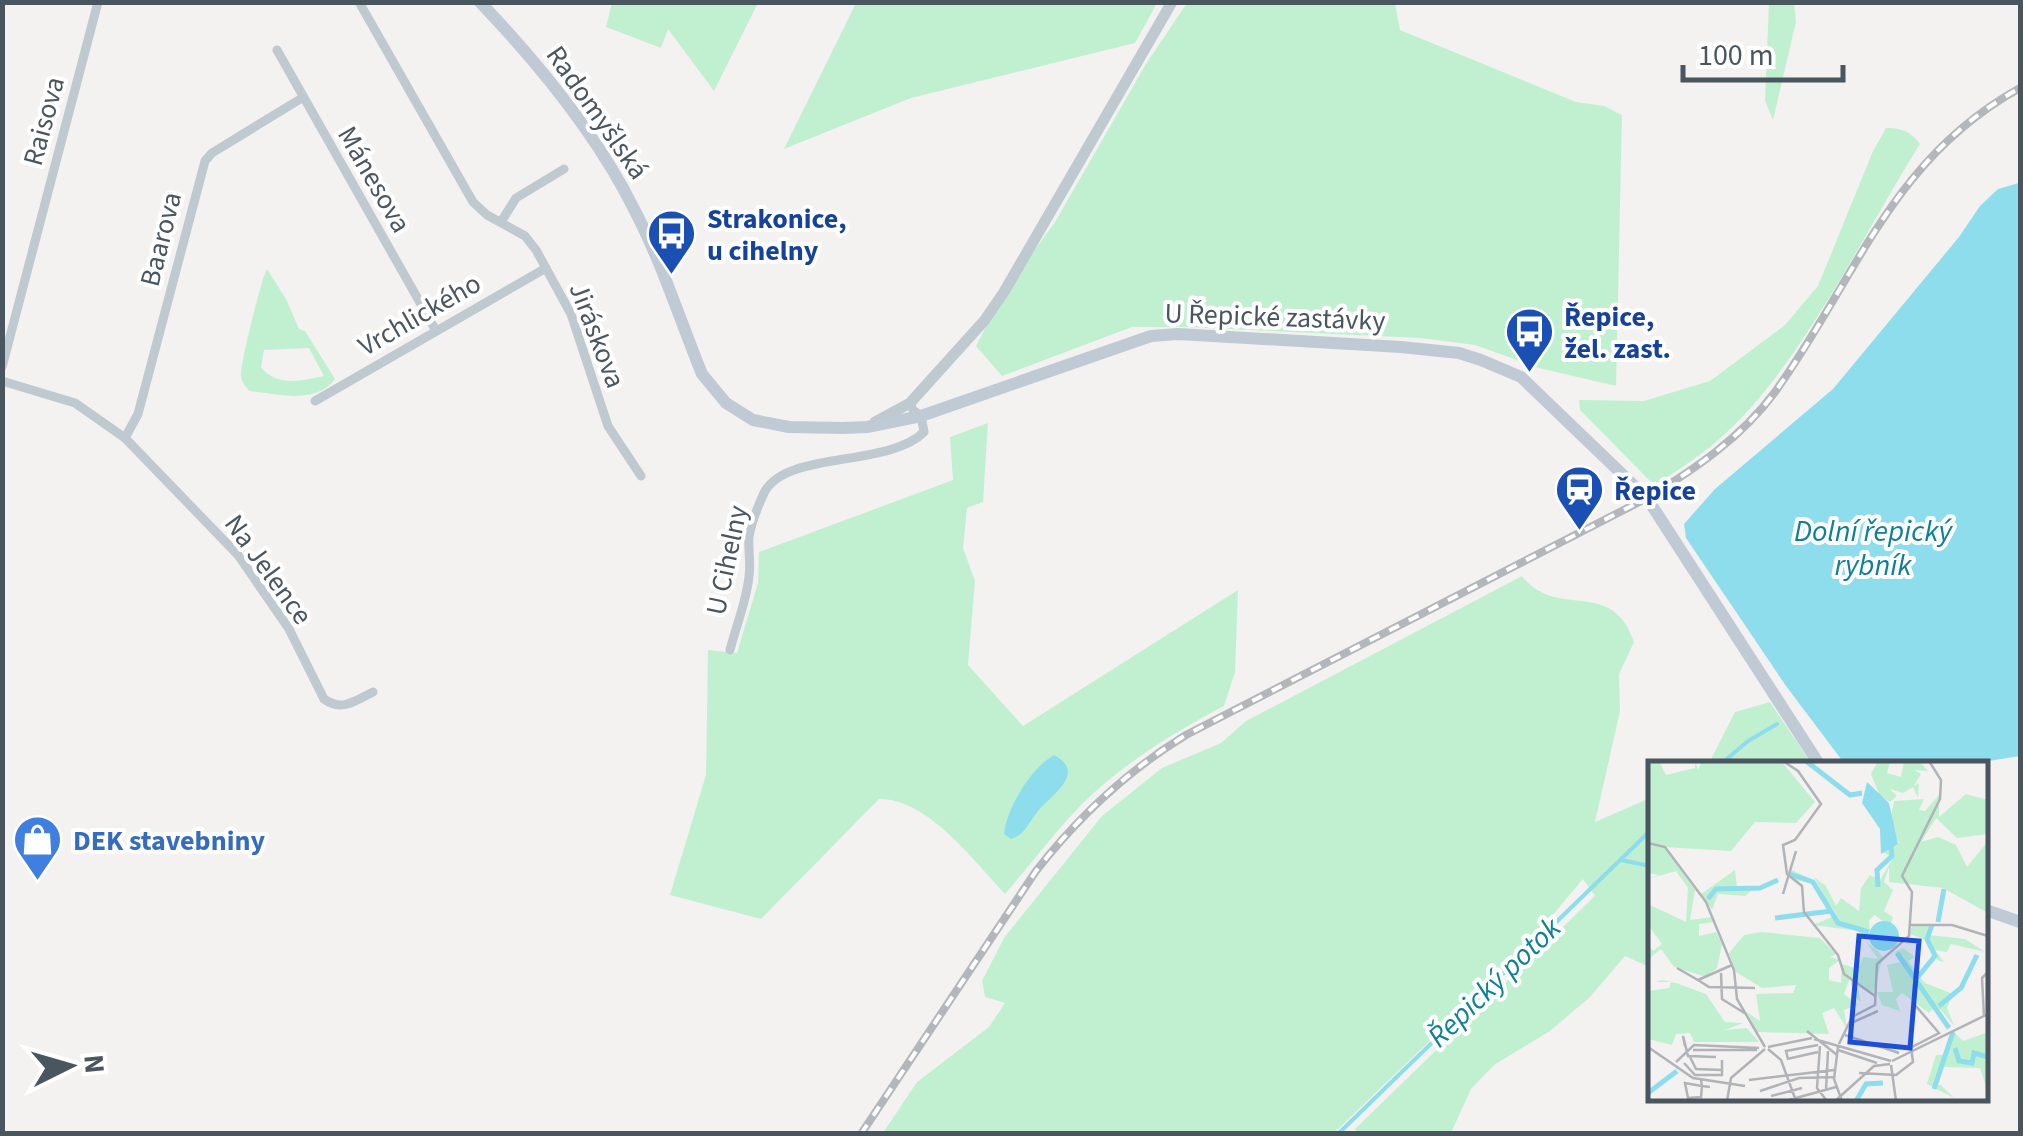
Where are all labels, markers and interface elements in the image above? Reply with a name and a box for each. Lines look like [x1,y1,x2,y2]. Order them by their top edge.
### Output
scale bar [1683,20,1843,82]
text: 100 m [1698,34,1774,77]
street label: Radomyšlská [536,38,658,188]
street label: Raisova [13,72,75,170]
street label: Mánesova [328,119,421,240]
street label: Baarova [130,188,192,291]
place label: Strakonice, u cihelny [707,199,847,271]
bus stop icon: Strakonice, u cihelny [646,208,698,276]
street label: Vrchlického [351,264,488,366]
street label: Jiráskova [559,277,635,394]
street label: U Řepické zastávky [1164,293,1386,341]
place label: Řepice, žel. zast. [1564,297,1671,369]
bus stop icon: Řepice, žel. zast. [1503,306,1555,374]
station icon: Řepice [1553,464,1605,532]
place label: Řepice [1614,471,1696,511]
street label: U Cihelny [696,502,758,619]
street label: Na Jelence [215,506,322,633]
water label: Dolní řepický rybník [1794,510,1953,587]
inset map [1648,761,1988,1101]
shop icon: DEK stavebniny [12,814,64,882]
place label: DEK stavebniny [73,821,265,861]
water label: Řepický potok [1418,907,1571,1057]
north arrow [20,1016,120,1116]
text: N [73,1053,115,1075]

